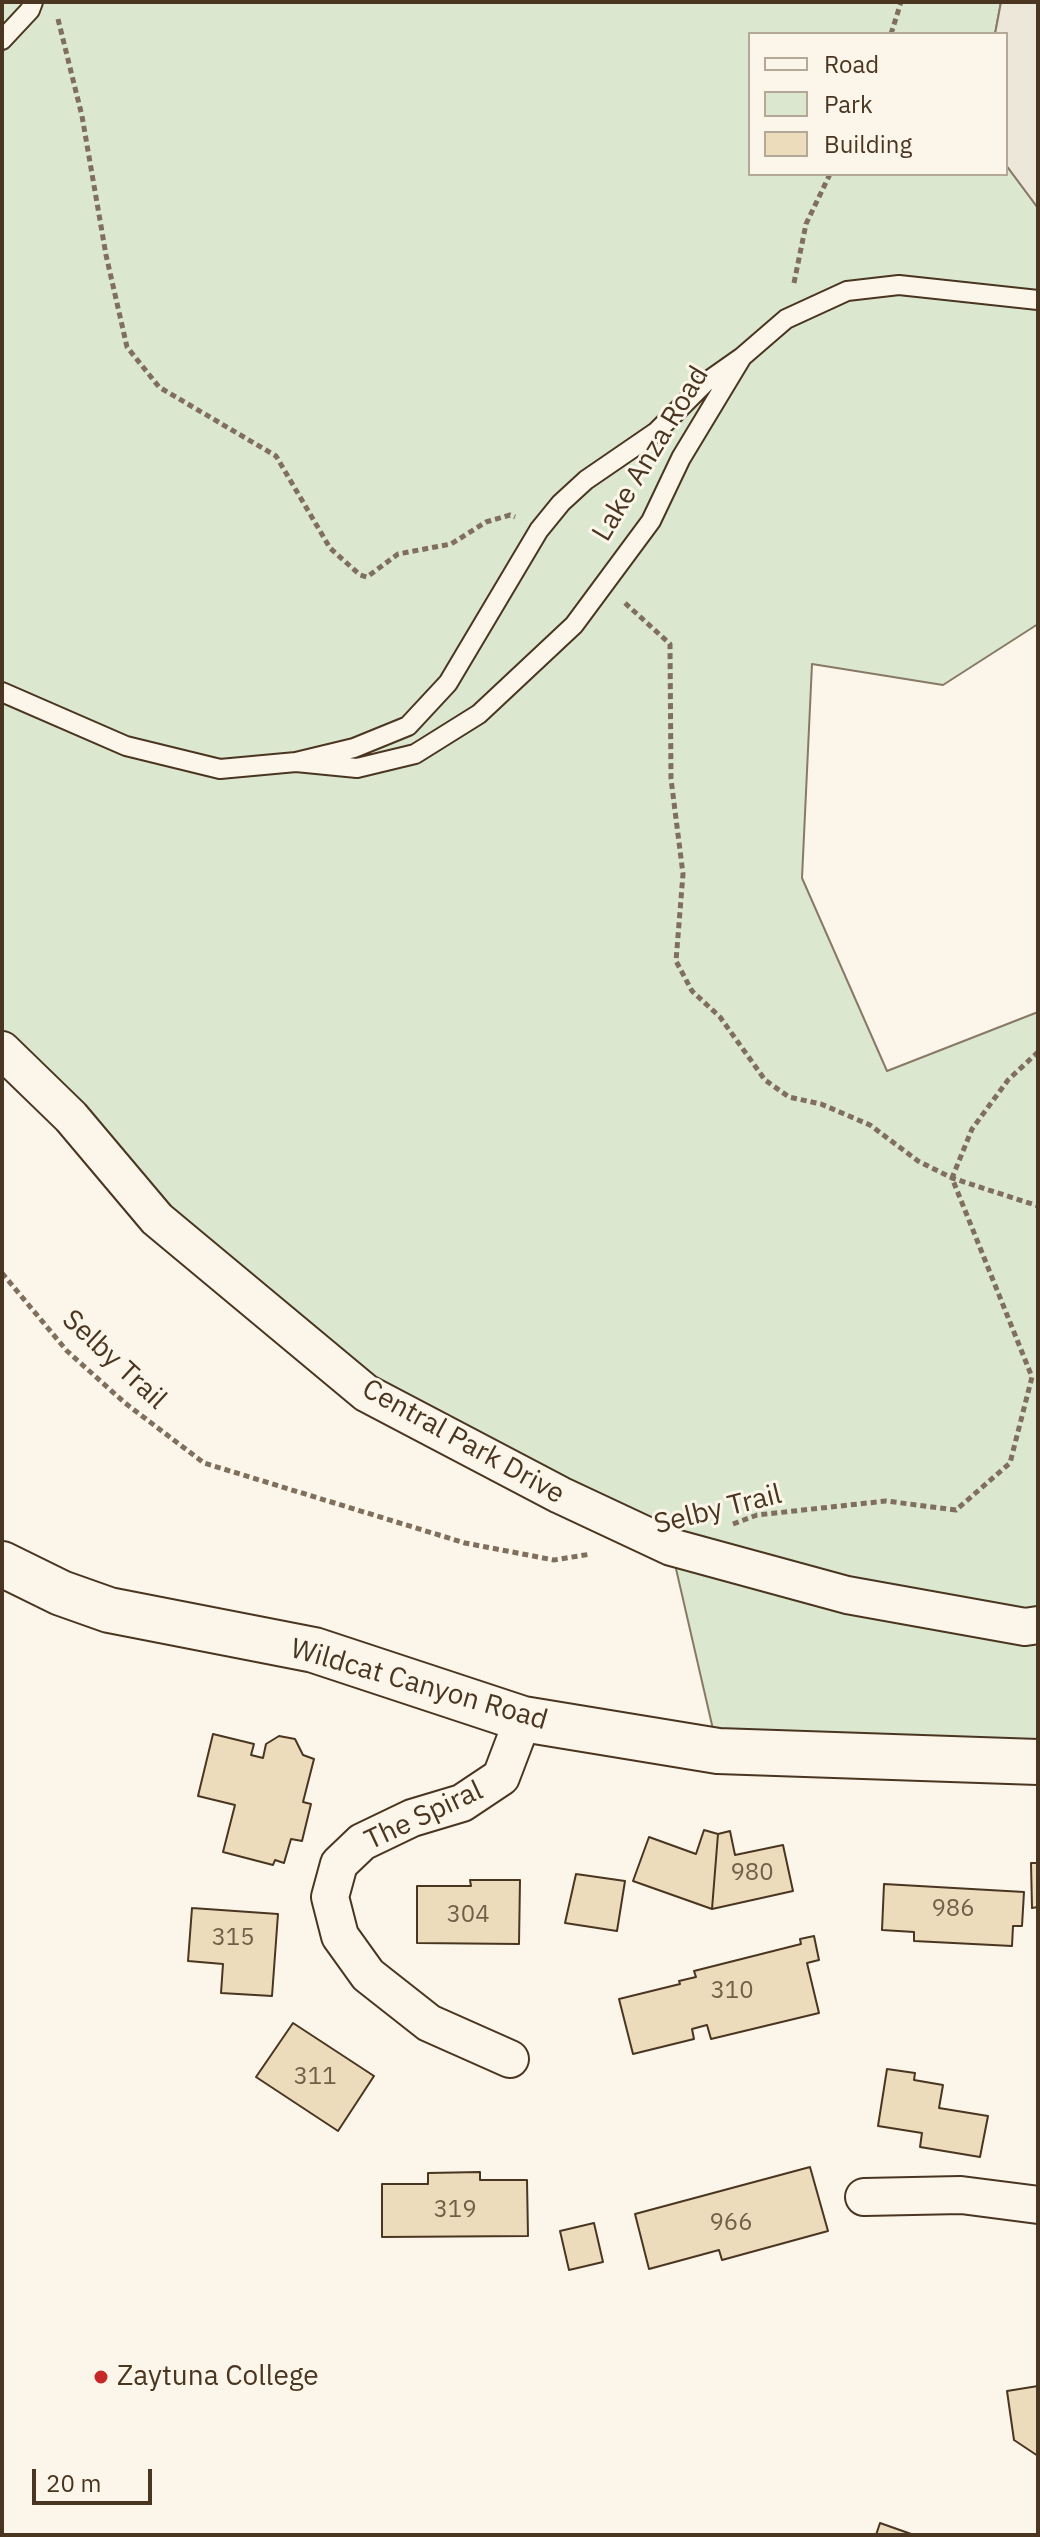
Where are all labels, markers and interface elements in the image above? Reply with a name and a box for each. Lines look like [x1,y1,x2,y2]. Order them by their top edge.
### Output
legend [748,32,1008,176]
text: Road [824,48,879,80]
text: Park [824,88,873,120]
text: Building [824,128,912,160]
street label: Lake Anza Road [586,360,716,548]
street label: Selby Trail [55,1303,173,1417]
street label: Central Park Drive [356,1372,570,1512]
street label: Selby Trail [651,1478,785,1542]
street label: Wildcat Canyon Road [287,1632,551,1738]
street label: The Spiral [360,1774,488,1858]
house number: 980 [730,1859,774,1887]
house number: 986 [931,1895,975,1923]
house number: 304 [446,1901,490,1929]
house number: 315 [211,1924,255,1952]
house number: 310 [710,1977,754,2005]
house number: 311 [293,2063,337,2091]
house number: 319 [433,2196,477,2224]
house number: 966 [709,2209,753,2237]
place label: Zaytuna College [117,2360,319,2394]
marker: Zaytuna College [92,2368,110,2386]
scale bar [36,2453,156,2503]
text: 20 m [46,2467,101,2499]

